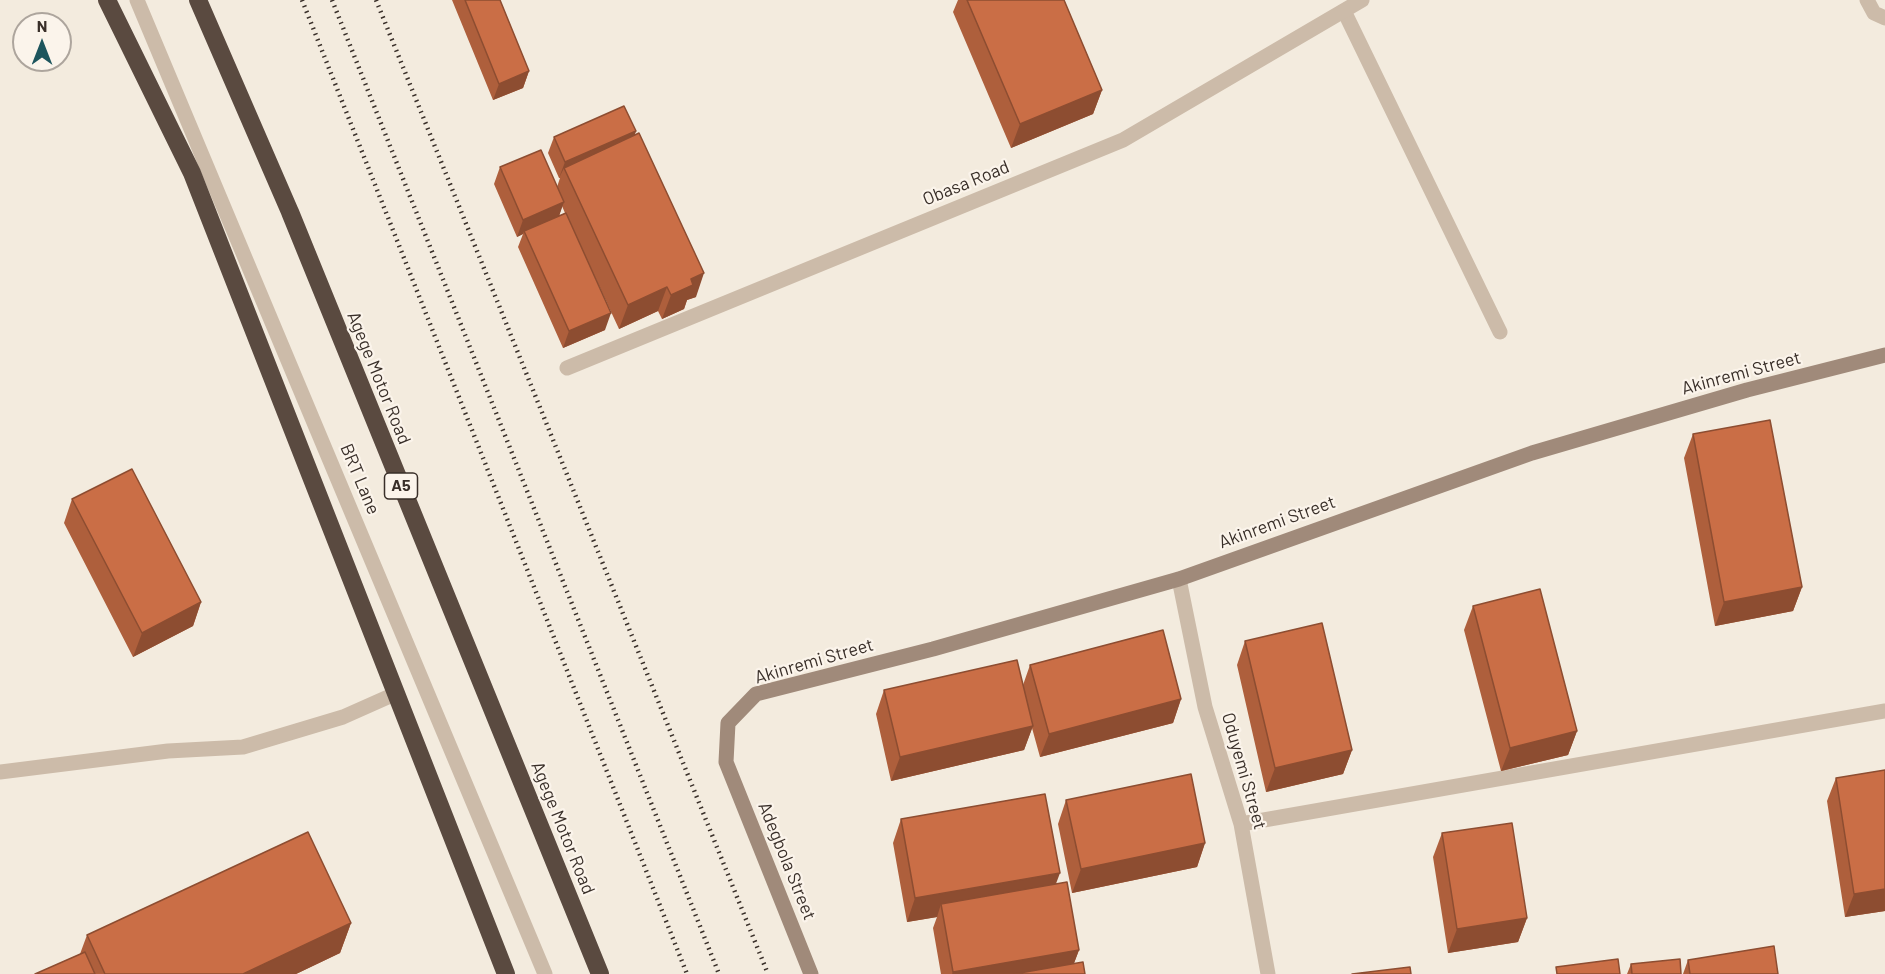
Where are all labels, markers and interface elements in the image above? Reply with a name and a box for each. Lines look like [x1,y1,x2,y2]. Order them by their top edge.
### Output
north arrow [12,12,72,72]
text: N [37,16,47,35]
street label: Obasa Road [920,156,1012,210]
street label: Agege Motor Road [343,308,415,448]
street label: Akinremi Street [1679,347,1803,399]
street label: BRT Lane [335,440,385,518]
road number: A5 [384,473,418,499]
street label: Akinremi Street [1216,491,1338,553]
street label: Akinremi Street [752,634,876,688]
street label: Oduyemi Street [1217,710,1271,832]
street label: Agege Motor Road [527,758,599,898]
street label: Adegbola Street [754,799,820,923]

